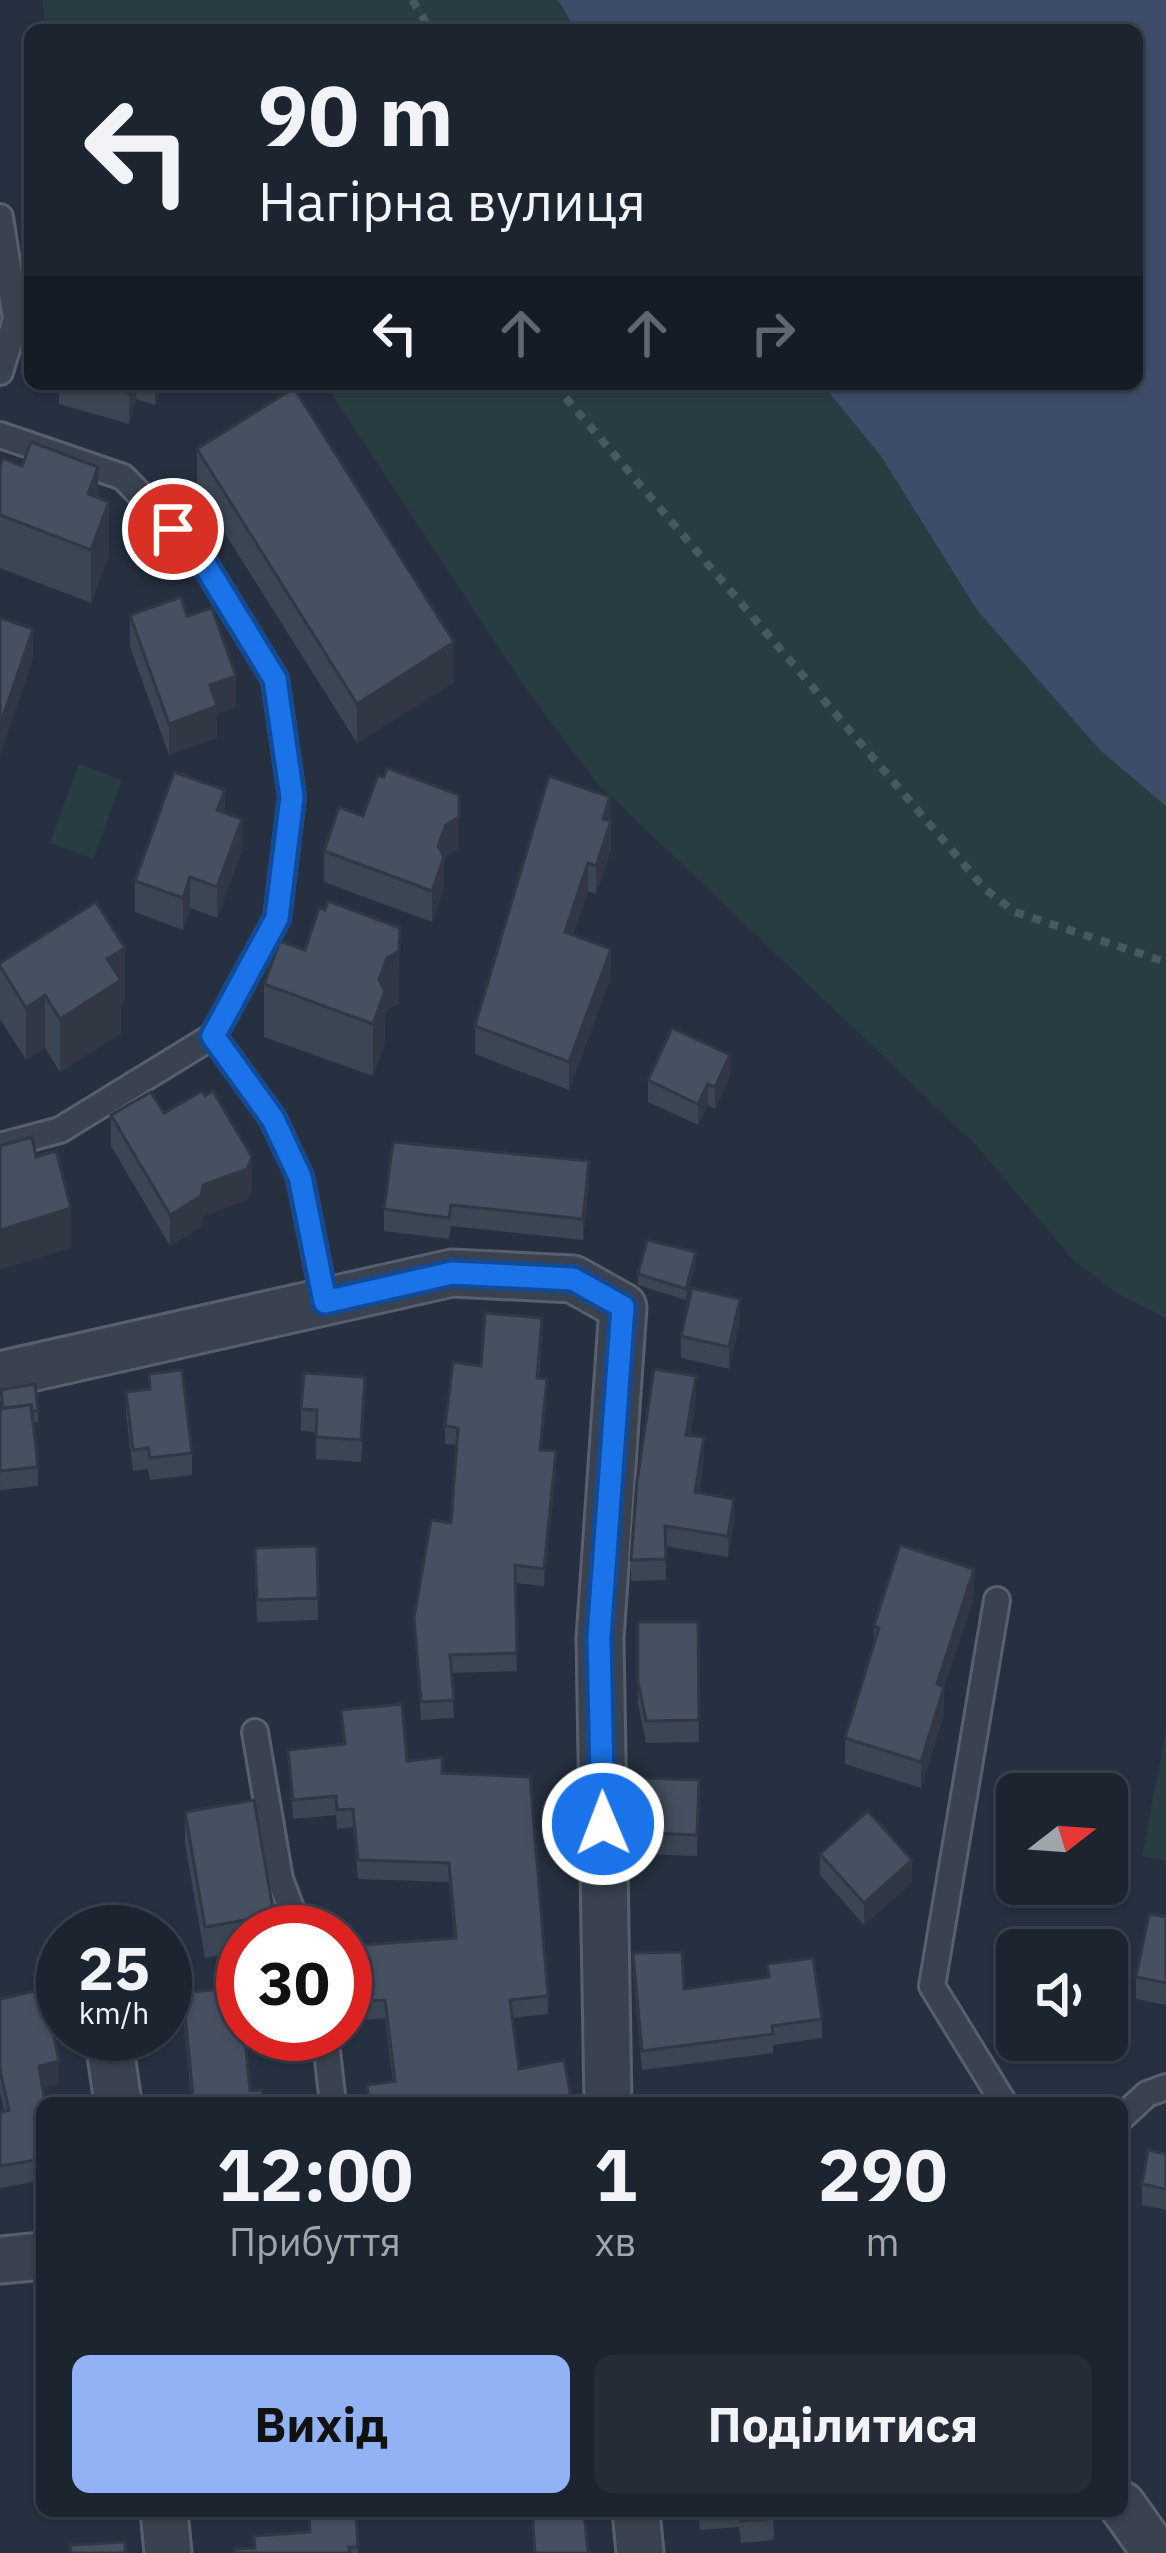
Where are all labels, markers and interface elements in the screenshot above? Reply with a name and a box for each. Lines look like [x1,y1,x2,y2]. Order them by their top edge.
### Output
text: 90 m [258,60,454,169]
icon: left [60,72,216,228]
text: Нагірна вулиця [258,166,646,236]
icon: left [362,300,428,366]
icon: ahead [488,300,554,366]
icon: ahead [614,300,680,366]
icon: right [740,300,806,366]
pin [122,478,224,580]
icon: arrive [140,496,206,562]
position arrow [540,1761,666,1887]
north arrow [996,1773,1128,1905]
map controls [996,1773,1128,2061]
speed limit sign: 30 [216,1905,372,2061]
text: 25 [78,1928,150,2007]
button: sound [996,1929,1128,2061]
text: km/h [79,1993,149,2032]
text: 12:00 [217,2127,413,2221]
text: 1 [594,2127,637,2221]
text: 290 [818,2127,947,2221]
text: Прибуття [229,2216,401,2267]
text: хв [595,2216,636,2267]
text: m [866,2216,900,2267]
button: Вихід [72,2355,570,2493]
button: Поділитися [594,2355,1092,2493]

